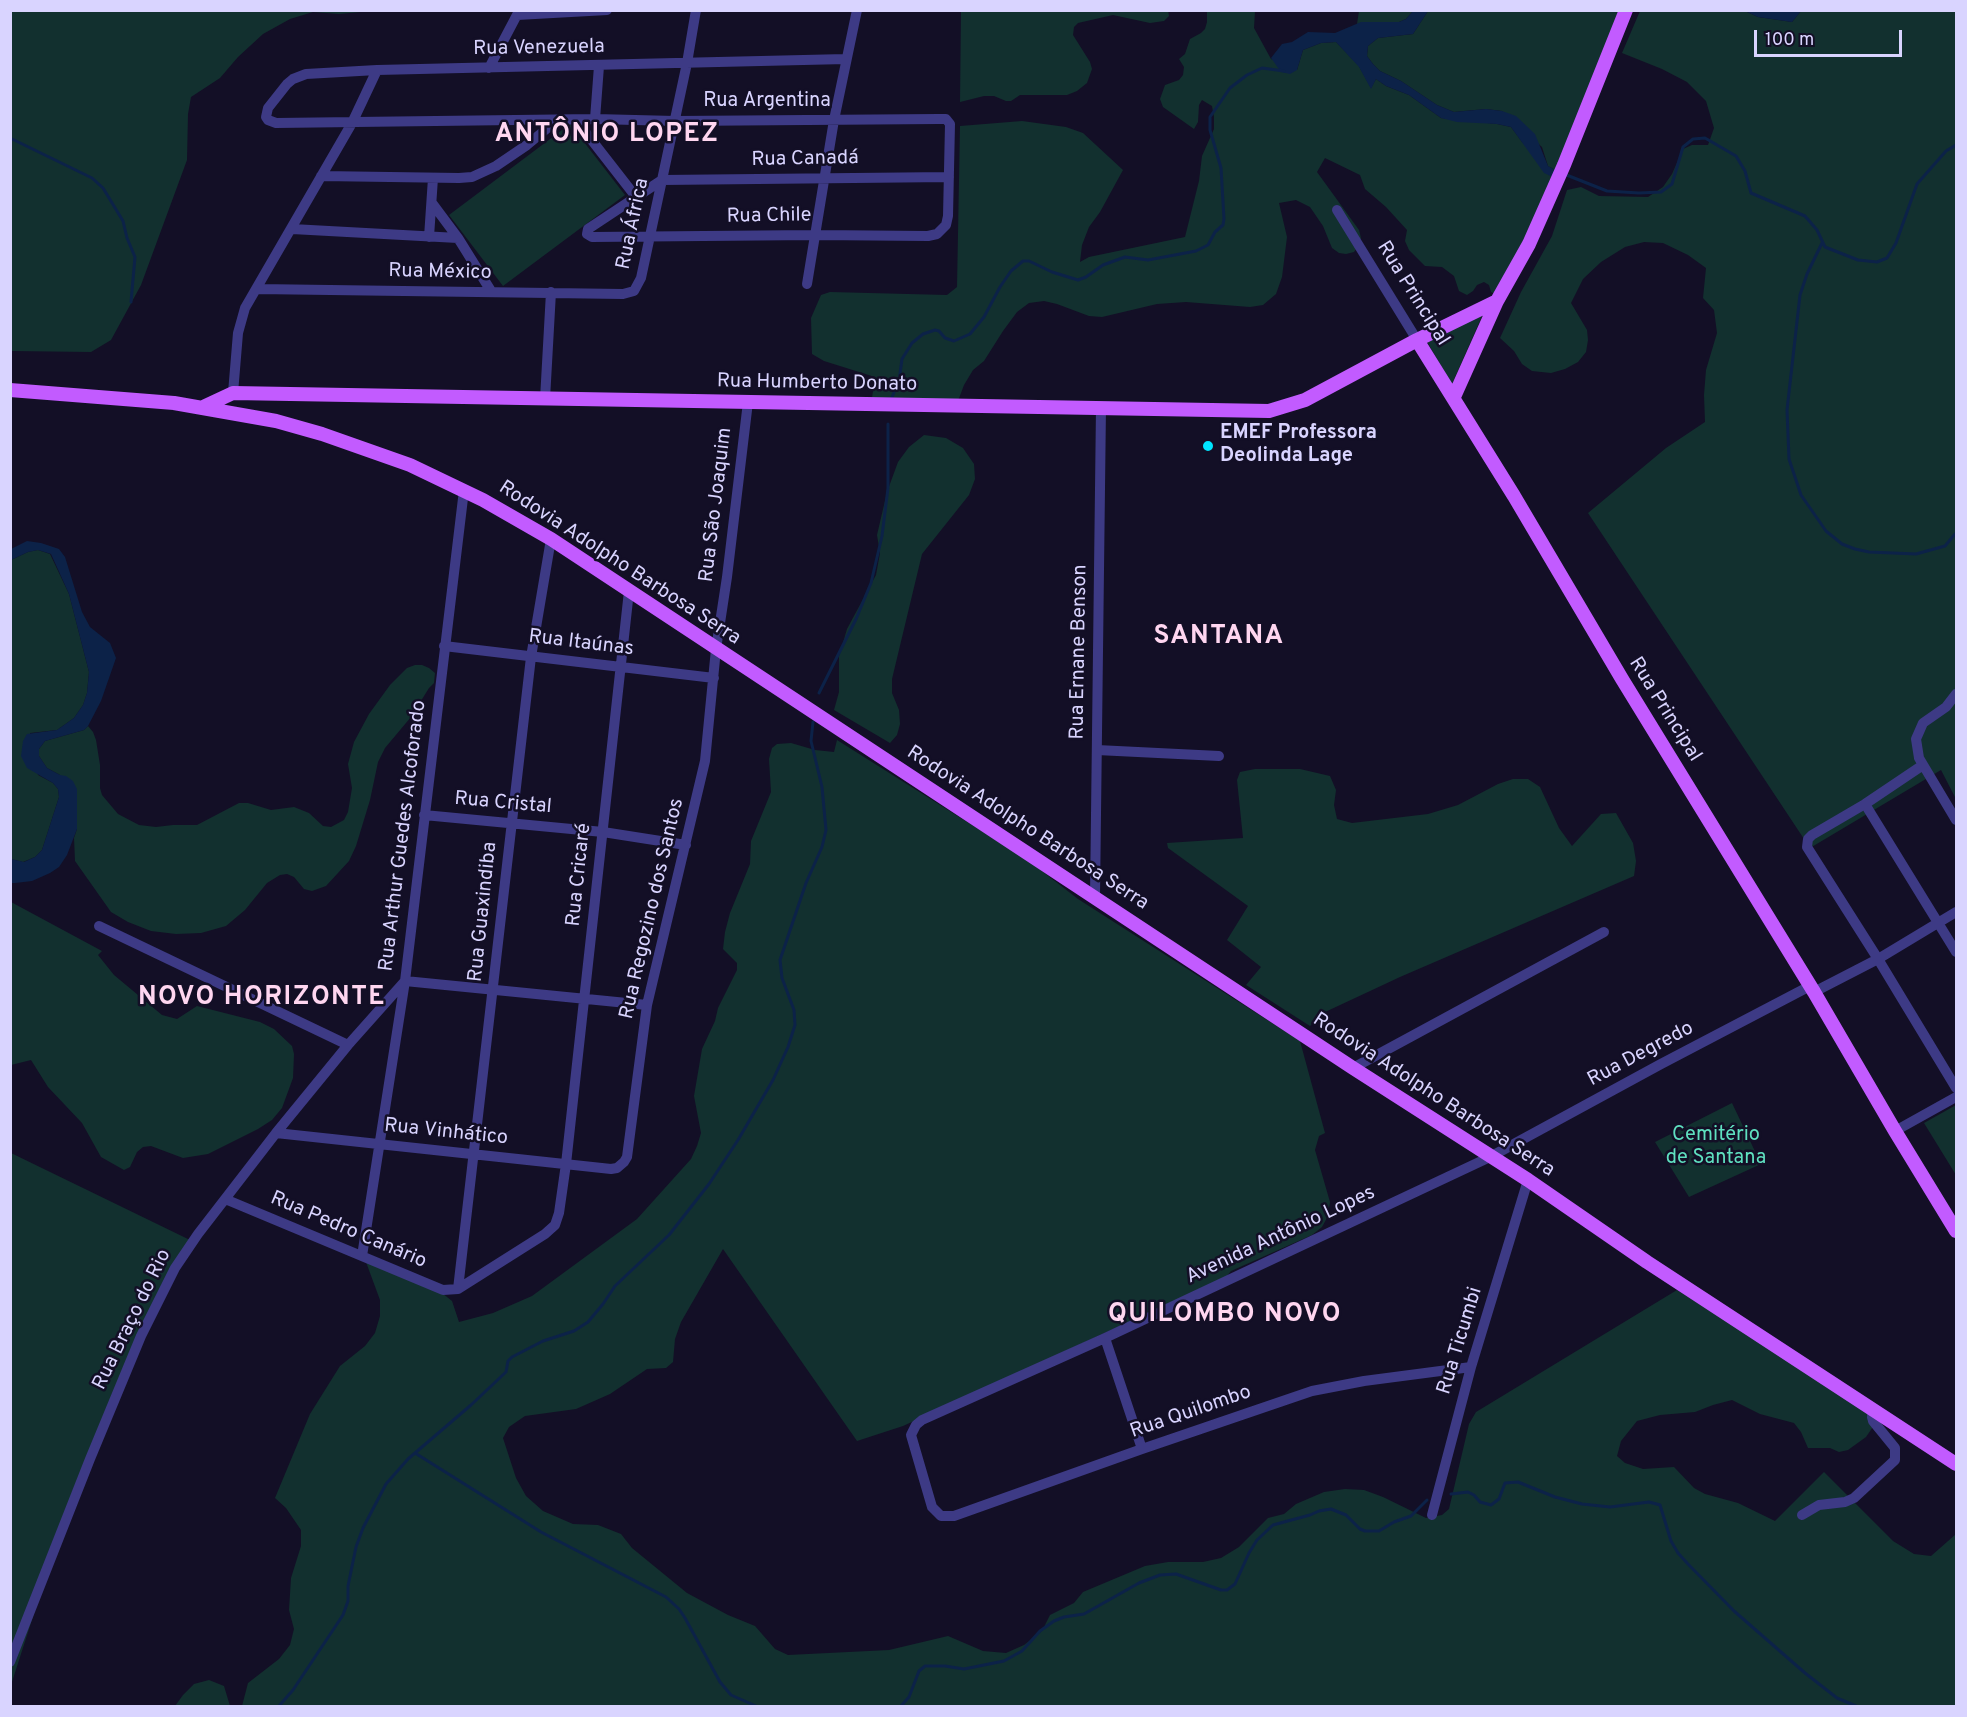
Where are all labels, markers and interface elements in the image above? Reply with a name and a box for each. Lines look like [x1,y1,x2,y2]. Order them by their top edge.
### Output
scale bar [1757,18,1906,56]
text: 100 m [1765,29,1814,52]
street label: Rua Venezuela [473,36,605,62]
street label: Rua Argentina [703,90,831,114]
district label: ANTÔNIO LOPEZ [495,120,719,152]
street label: Rua Canadá [751,147,859,173]
street label: Rua África [613,176,655,272]
street label: Rua Chile [726,204,812,230]
street label: Rua Principal [1370,237,1454,351]
street label: Rua México [388,260,492,286]
street label: Rua Humberto Donato [717,370,917,398]
place label: EMEF Professora Deolinda Lage [1220,422,1377,469]
street label: Rua São Joaquim [696,426,738,584]
marker: EMEF Professora Deolinda Lage [1201,439,1215,453]
street label: Rodovia Adolpho Barbosa Serra [493,477,745,651]
street label: Rua Ernane Benson [1066,564,1094,740]
district label: SANTANA [1153,622,1285,654]
street label: Rua Itaúnas [527,626,635,662]
street label: Rua Principal [1622,653,1706,767]
street label: Rua Arthur Guedes Alcoforado [375,699,433,973]
street label: Rodovia Adolpho Barbosa Serra [901,742,1153,916]
street label: Rua Cristal [453,788,553,820]
street label: Rua Regozino dos Santos [616,796,690,1022]
street label: Rua Cricaré [563,822,597,928]
street label: Rua Guaxindiba [465,841,503,983]
district label: NOVO HORIZONTE [138,983,386,1015]
street label: Rodovia Adolpho Barbosa Serra [1307,1009,1559,1183]
street label: Rua Degredo [1584,1017,1698,1093]
street label: Rua Vinhático [383,1115,509,1151]
park label: Cemitério de Santana [1666,1124,1766,1171]
street label: Avenida Antônio Lopes [1183,1182,1379,1290]
street label: Rua Pedro Canário [266,1187,430,1275]
street label: Rua Braço do Rio [89,1246,177,1394]
street label: Rua Ticumbi [1433,1285,1489,1397]
district label: QUILOMBO NOVO [1108,1300,1342,1332]
street label: Rua Quilombo [1127,1381,1255,1445]

